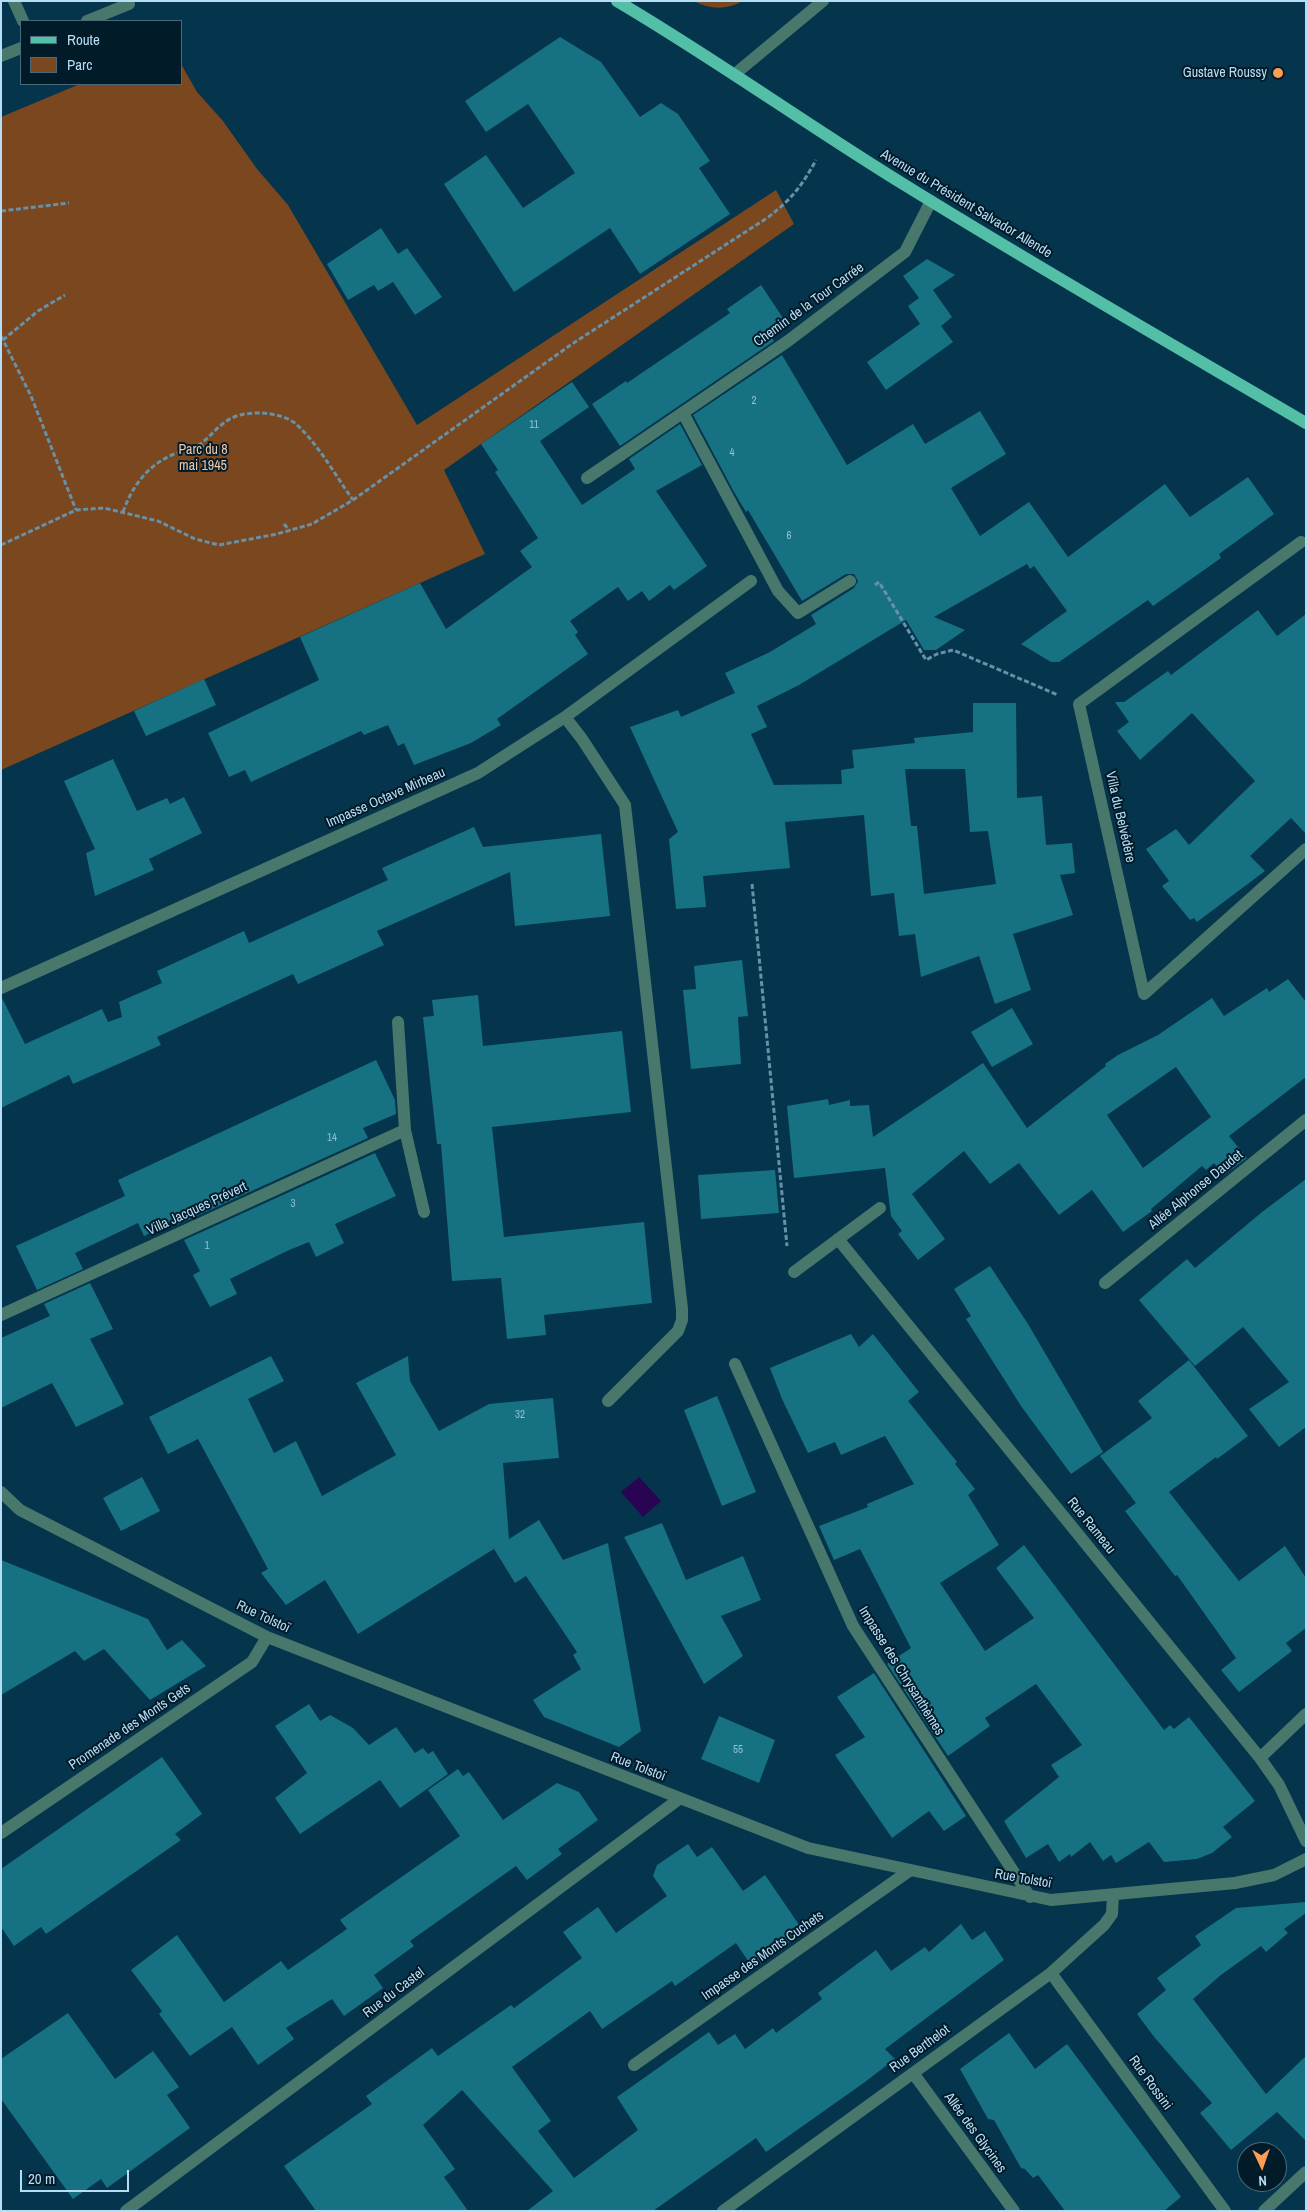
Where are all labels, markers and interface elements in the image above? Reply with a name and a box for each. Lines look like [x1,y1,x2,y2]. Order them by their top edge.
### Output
legend [20,20,182,85]
text: Route [67,29,100,50]
text: Parc [67,54,92,75]
place label: Gustave Roussy [1183,65,1267,81]
marker: Gustave Roussy [1271,66,1285,80]
street label: Avenue du Président Salvador Allende [877,146,1055,262]
street label: Chemin de la Tour Carrée [751,259,867,351]
house number: 2 [751,394,757,408]
house number: 11 [529,418,539,432]
park label: Parc du 8 mai 1945 [178,442,228,474]
house number: 4 [729,446,735,460]
house number: 6 [786,529,792,543]
street label: Impasse Octave Mirbeau [324,764,448,832]
street label: Villa du Belvédère [1101,770,1139,864]
house number: 14 [327,1131,337,1145]
street label: Allée Alphonse Daudet [1145,1147,1247,1233]
street label: Villa Jacques Prévert [144,1179,250,1239]
house number: 3 [290,1197,296,1211]
house number: 1 [204,1239,210,1253]
house number: 32 [515,1408,525,1422]
street label: Rue Rameau [1063,1494,1119,1558]
street label: Rue Tolstoï [233,1597,293,1637]
street label: Impasse des Chrysanthèmes [854,1604,948,1738]
street label: Promenade des Monts Gets [66,1680,194,1774]
house number: 55 [733,1743,743,1757]
street label: Rue Tolstoï [608,1749,668,1785]
street label: Rue Tolstoï [993,1866,1053,1892]
street label: Impasse des Monts Cuchets [699,1908,827,2004]
street label: Rue du Castel [360,1964,428,2022]
street label: Rue Berthelot [887,2022,953,2076]
street label: Rue Rossini [1125,2053,1175,2113]
street label: Allée des Glycines [940,2090,1010,2176]
north arrow [1237,2142,1287,2192]
scale bar [22,2160,131,2192]
text: 20 m [28,2168,55,2189]
text: N [1258,2172,1267,2190]

